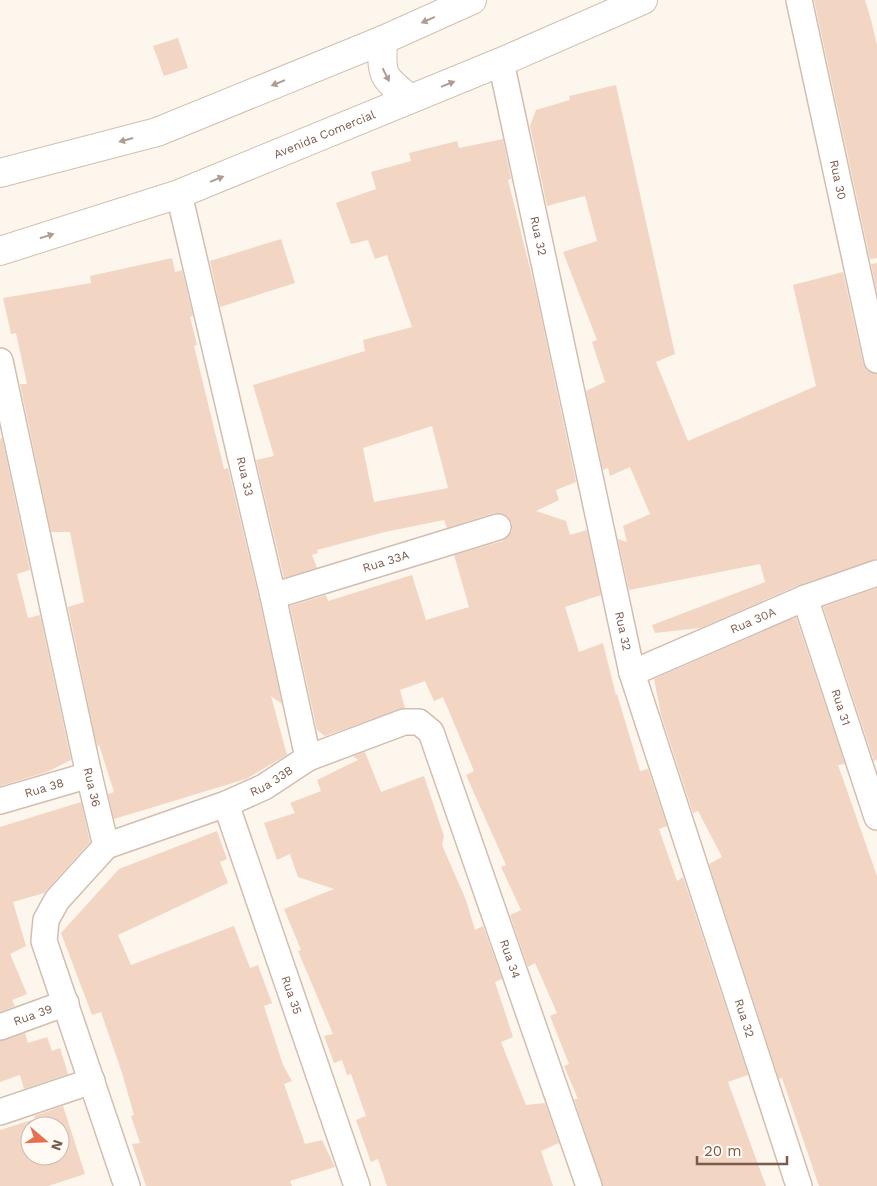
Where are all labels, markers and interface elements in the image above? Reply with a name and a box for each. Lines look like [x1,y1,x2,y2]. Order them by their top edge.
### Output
one-way arrow [421,16,435,24]
one-way arrow [382,67,390,82]
one-way arrow [270,79,285,87]
one-way arrow [441,79,455,87]
street label: Avenida Comercial [272,107,378,161]
one-way arrow [119,136,134,144]
street label: Rua 30 [827,159,849,201]
one-way arrow [210,174,224,182]
street label: Rua 32 [527,215,549,257]
one-way arrow [39,232,54,239]
street label: Rua 33 [234,455,256,497]
street label: Rua 33A [361,548,411,575]
street label: Rua 30A [728,604,778,637]
street label: Rua 32 [612,610,634,652]
street label: Rua 31 [828,687,853,727]
street label: Rua 33B [248,763,296,799]
street label: Rua 36 [81,766,103,808]
street label: Rua 38 [23,776,65,800]
street label: Rua 34 [497,938,523,980]
street label: Rua 35 [278,974,305,1016]
street label: Rua 32 [732,997,757,1039]
street label: Rua 39 [12,1002,54,1029]
north arrow [20,1116,70,1166]
scale bar [697,1134,787,1166]
text: N [48,1138,67,1153]
text: 20 m [704,1142,742,1160]

